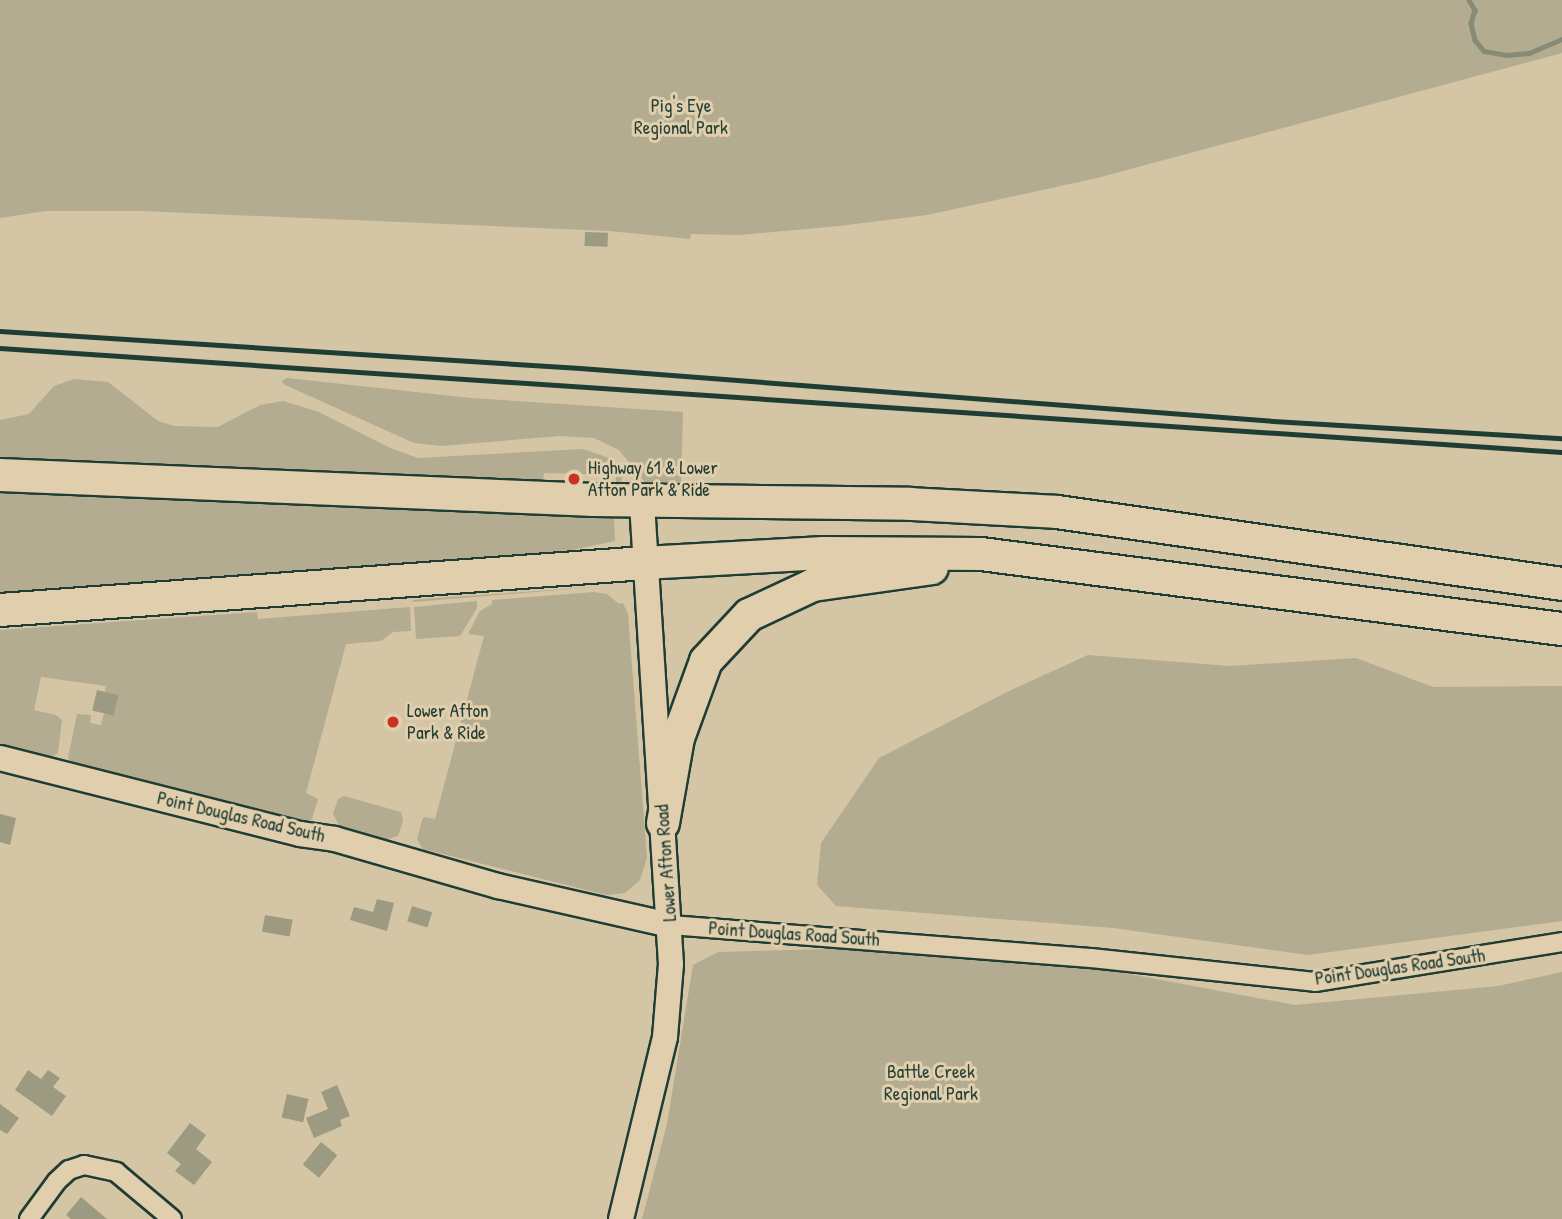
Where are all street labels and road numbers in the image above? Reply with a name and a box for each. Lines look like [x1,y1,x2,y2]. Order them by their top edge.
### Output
street label: Point Douglas Road South [155,787,327,847]
street label: Lower Afton Road [651,804,681,922]
street label: Point Douglas Road South [708,917,880,951]
street label: Point Douglas Road South [1314,944,1486,990]

